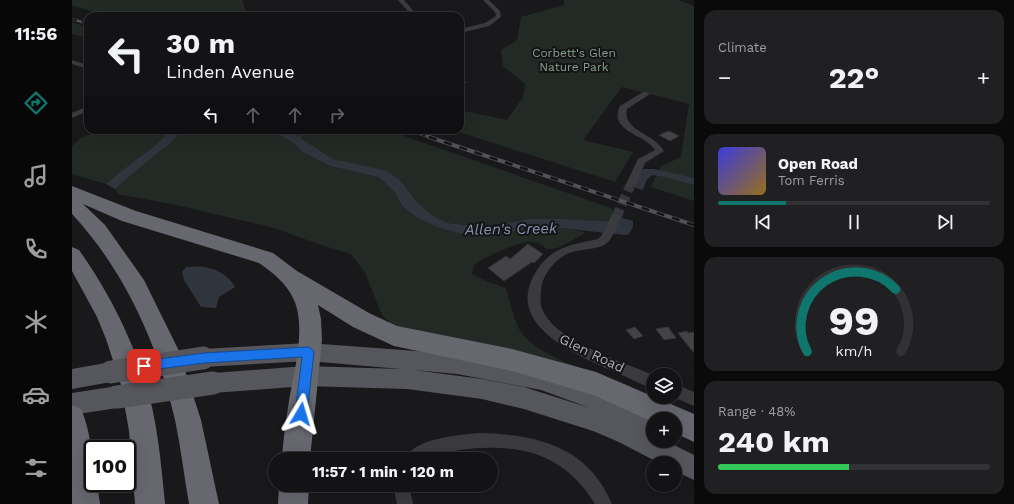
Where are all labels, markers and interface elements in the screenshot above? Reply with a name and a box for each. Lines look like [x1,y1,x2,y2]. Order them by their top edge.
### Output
text: 11:56 [15,23,57,44]
text: 30 m [166,27,235,60]
icon: left [100,28,152,80]
text: Climate [718,40,767,55]
park label: Corbett's Glen Nature Park [532,46,616,74]
text: 22° [829,60,879,95]
text: Linden Avenue [166,61,295,82]
text: − [718,65,731,90]
text: + [977,65,990,90]
icon: directions [22,89,50,117]
icon: left [200,104,222,126]
icon: ahead [242,104,264,126]
icon: ahead [284,104,306,126]
icon: right [326,104,348,126]
text: Open Road [778,155,858,173]
icon: music [22,162,50,190]
text: Tom Ferris [778,173,845,188]
icon: previous [752,211,774,233]
icon: pause [843,211,865,233]
icon: next [934,211,956,233]
water label: Allen's Creek [464,219,558,239]
icon: phone [22,235,50,263]
text: 99 [828,296,880,345]
icon: climate [22,308,50,336]
street label: Glen Road [557,330,627,376]
text: km/h [836,342,872,358]
pin [127,349,161,383]
icon: arrive [133,355,155,377]
map controls [646,368,682,492]
button: layers [646,368,682,404]
icon: car [22,381,50,409]
position arrow [280,393,322,435]
text: Range · 48% [718,404,795,419]
button: + [646,412,682,448]
text: 240 km [718,424,830,459]
speed limit sign: 100 [84,440,136,492]
icon: filters [22,454,50,482]
button: − [646,456,682,492]
text: 11:57 · 1 min · 120 m [312,463,454,481]

